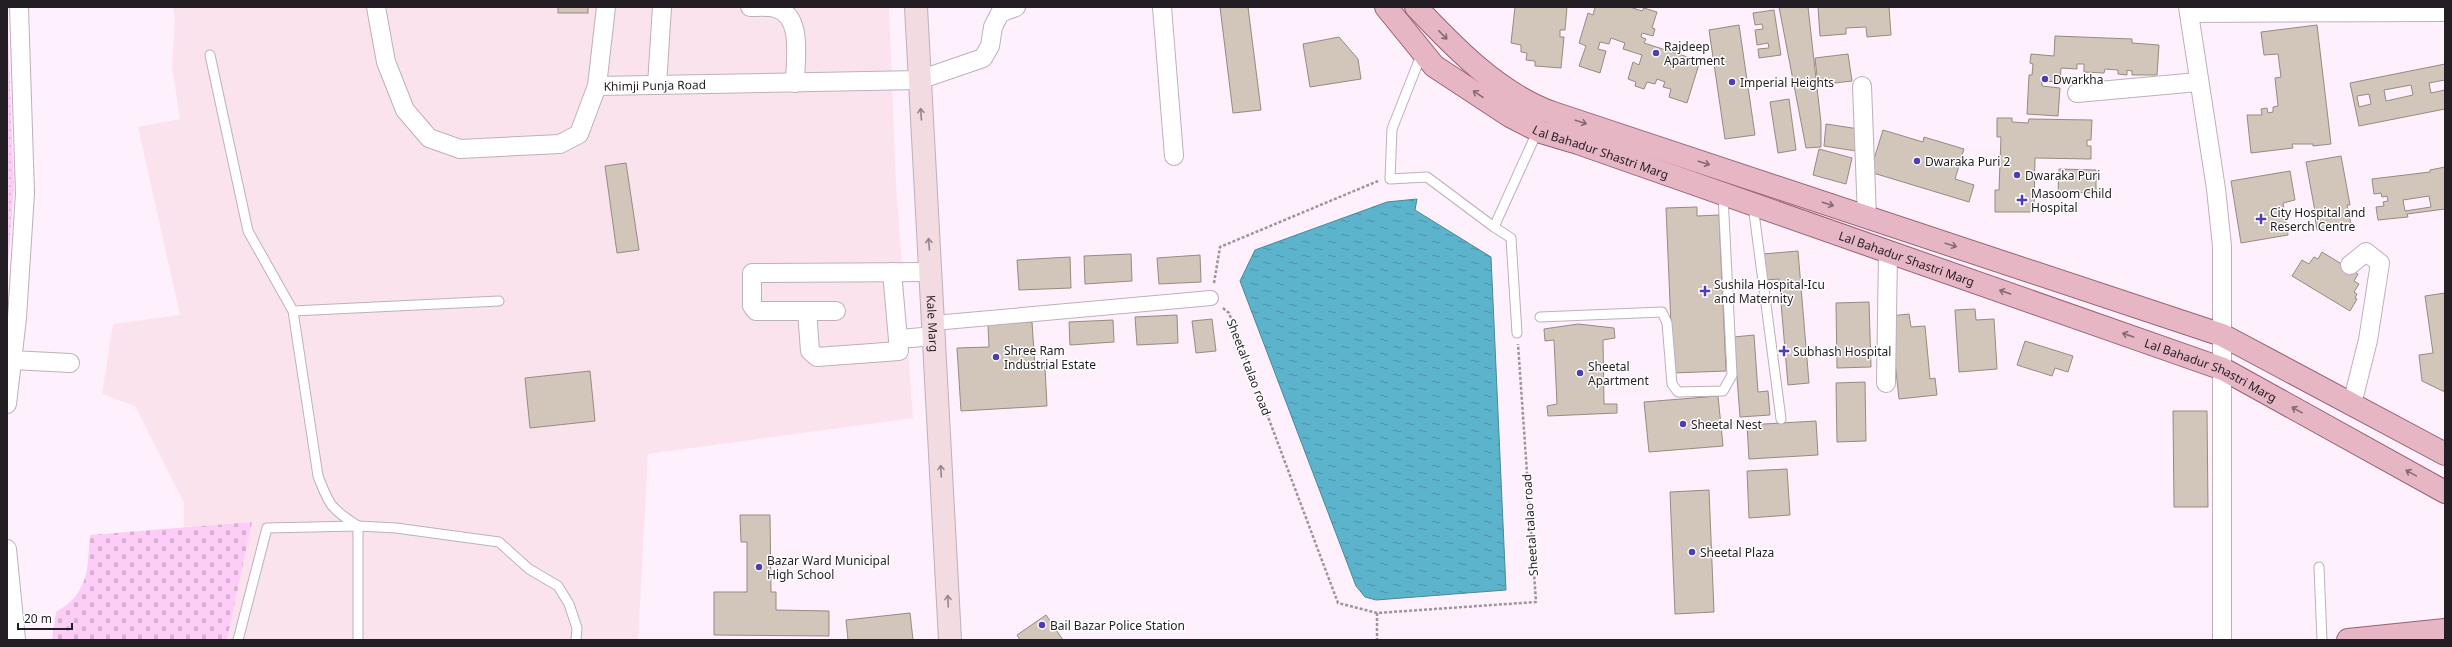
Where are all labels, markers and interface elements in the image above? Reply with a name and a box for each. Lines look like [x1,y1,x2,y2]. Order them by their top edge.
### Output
one-way arrow [1438,30,1448,40]
place label: Rajdeep Apartment [1664,38,1725,69]
marker: Rajdeep Apartment [1651,48,1661,58]
place label: Dwarkha [2053,71,2103,88]
place label: Imperial Heights [1740,74,1834,91]
marker: Dwarkha [2040,74,2050,84]
street label: Khimji Punja Road [603,75,706,94]
marker: Imperial Heights [1727,77,1737,87]
one-way arrow [1473,90,1484,98]
one-way arrow [917,108,925,121]
one-way arrow [1575,119,1587,127]
street label: Lal Bahadur Shastri Marg [1530,121,1671,183]
place label: Dwaraka Puri 2 [1925,153,2010,170]
marker: Dwaraka Puri 2 [1912,156,1922,166]
one-way arrow [1698,160,1711,167]
place label: Dwaraka Puri [2025,167,2100,184]
marker: Dwaraka Puri [2012,170,2022,180]
place label: Masoom Child Hospital [2031,185,2112,216]
marker: Masoom Child Hospital [2016,194,2028,206]
one-way arrow [1821,201,1834,208]
place label: City Hospital and Reserch Centre [2270,204,2365,235]
marker: City Hospital and Reserch Centre [2255,213,2267,225]
street label: Lal Bahadur Shastri Marg [1837,227,1977,290]
one-way arrow [926,238,933,251]
one-way arrow [1945,242,1958,249]
place label: Sushila Hospital-Icu and Maternity [1714,276,1825,307]
marker: Sushila Hospital-Icu and Maternity [1699,285,1711,297]
one-way arrow [1999,288,2012,295]
street label: Kale Marg [923,295,943,352]
street label: Sheetal talao road [1223,316,1275,418]
one-way arrow [2121,331,2134,338]
street label: Lal Bahadur Shastri Marg [2142,334,2280,406]
place label: Shree Ram Industrial Estate [1004,342,1096,373]
place label: Subhash Hospital [1793,343,1891,360]
marker: Subhash Hospital [1778,345,1790,357]
marker: Shree Ram Industrial Estate [991,352,1001,362]
place label: Sheetal Apartment [1588,358,1649,389]
marker: Sheetal Apartment [1575,368,1585,378]
one-way arrow [2291,405,2303,413]
place label: Sheetal Nest [1691,416,1762,433]
marker: Sheetal Nest [1678,419,1688,429]
one-way arrow [938,465,945,478]
one-way arrow [2405,469,2417,476]
street label: Sheetal talao road [1518,473,1542,577]
place label: Sheetal Plaza [1700,544,1774,561]
marker: Sheetal Plaza [1687,547,1697,557]
place label: Bazar Ward Municipal High School [767,552,890,583]
marker: Bazar Ward Municipal High School [754,562,764,572]
one-way arrow [944,595,951,608]
scale bar [18,605,72,631]
text: 20 m [24,610,52,627]
place label: Bail Bazar Police Station [1050,617,1185,634]
marker: Bail Bazar Police Station [1037,620,1047,630]

